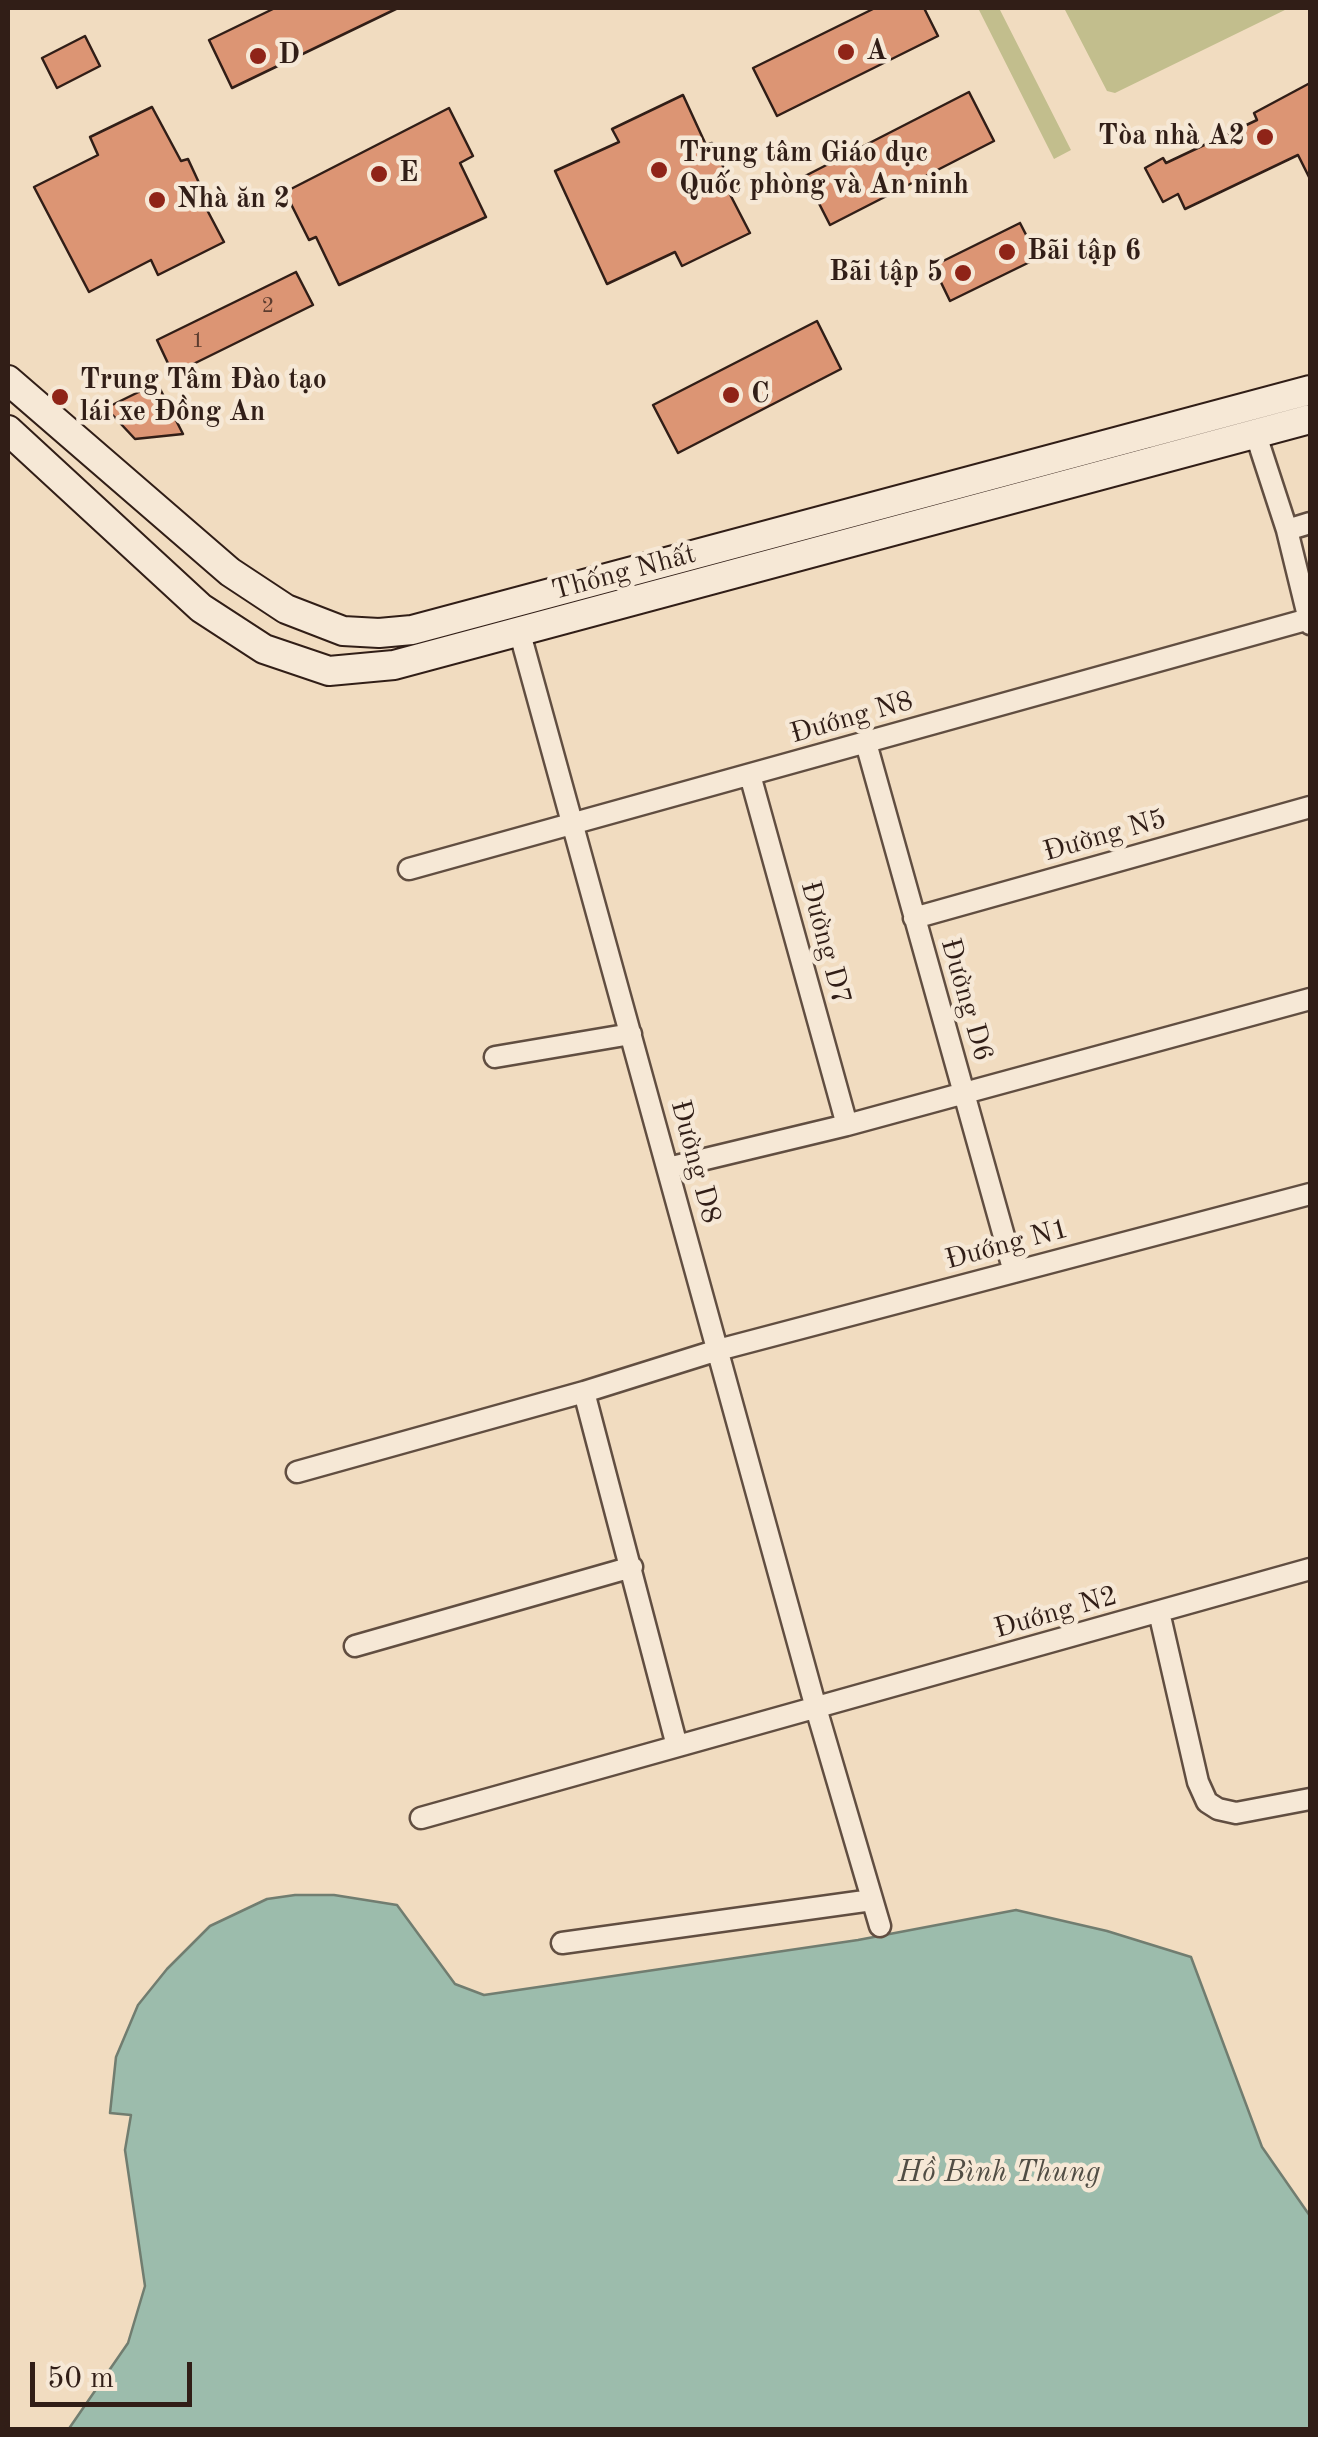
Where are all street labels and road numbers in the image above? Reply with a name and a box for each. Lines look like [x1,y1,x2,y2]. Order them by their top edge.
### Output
street label: Thống Nhất [548,538,700,608]
street label: Đướng N8 [787,684,917,752]
street label: Đường N5 [1040,802,1170,870]
street label: Đường D7 [792,878,858,1008]
street label: Đường D6 [932,935,1000,1065]
street label: Đường D8 [662,1097,728,1227]
street label: Đướng N1 [942,1212,1072,1278]
street label: Đướng N2 [991,1579,1121,1647]

